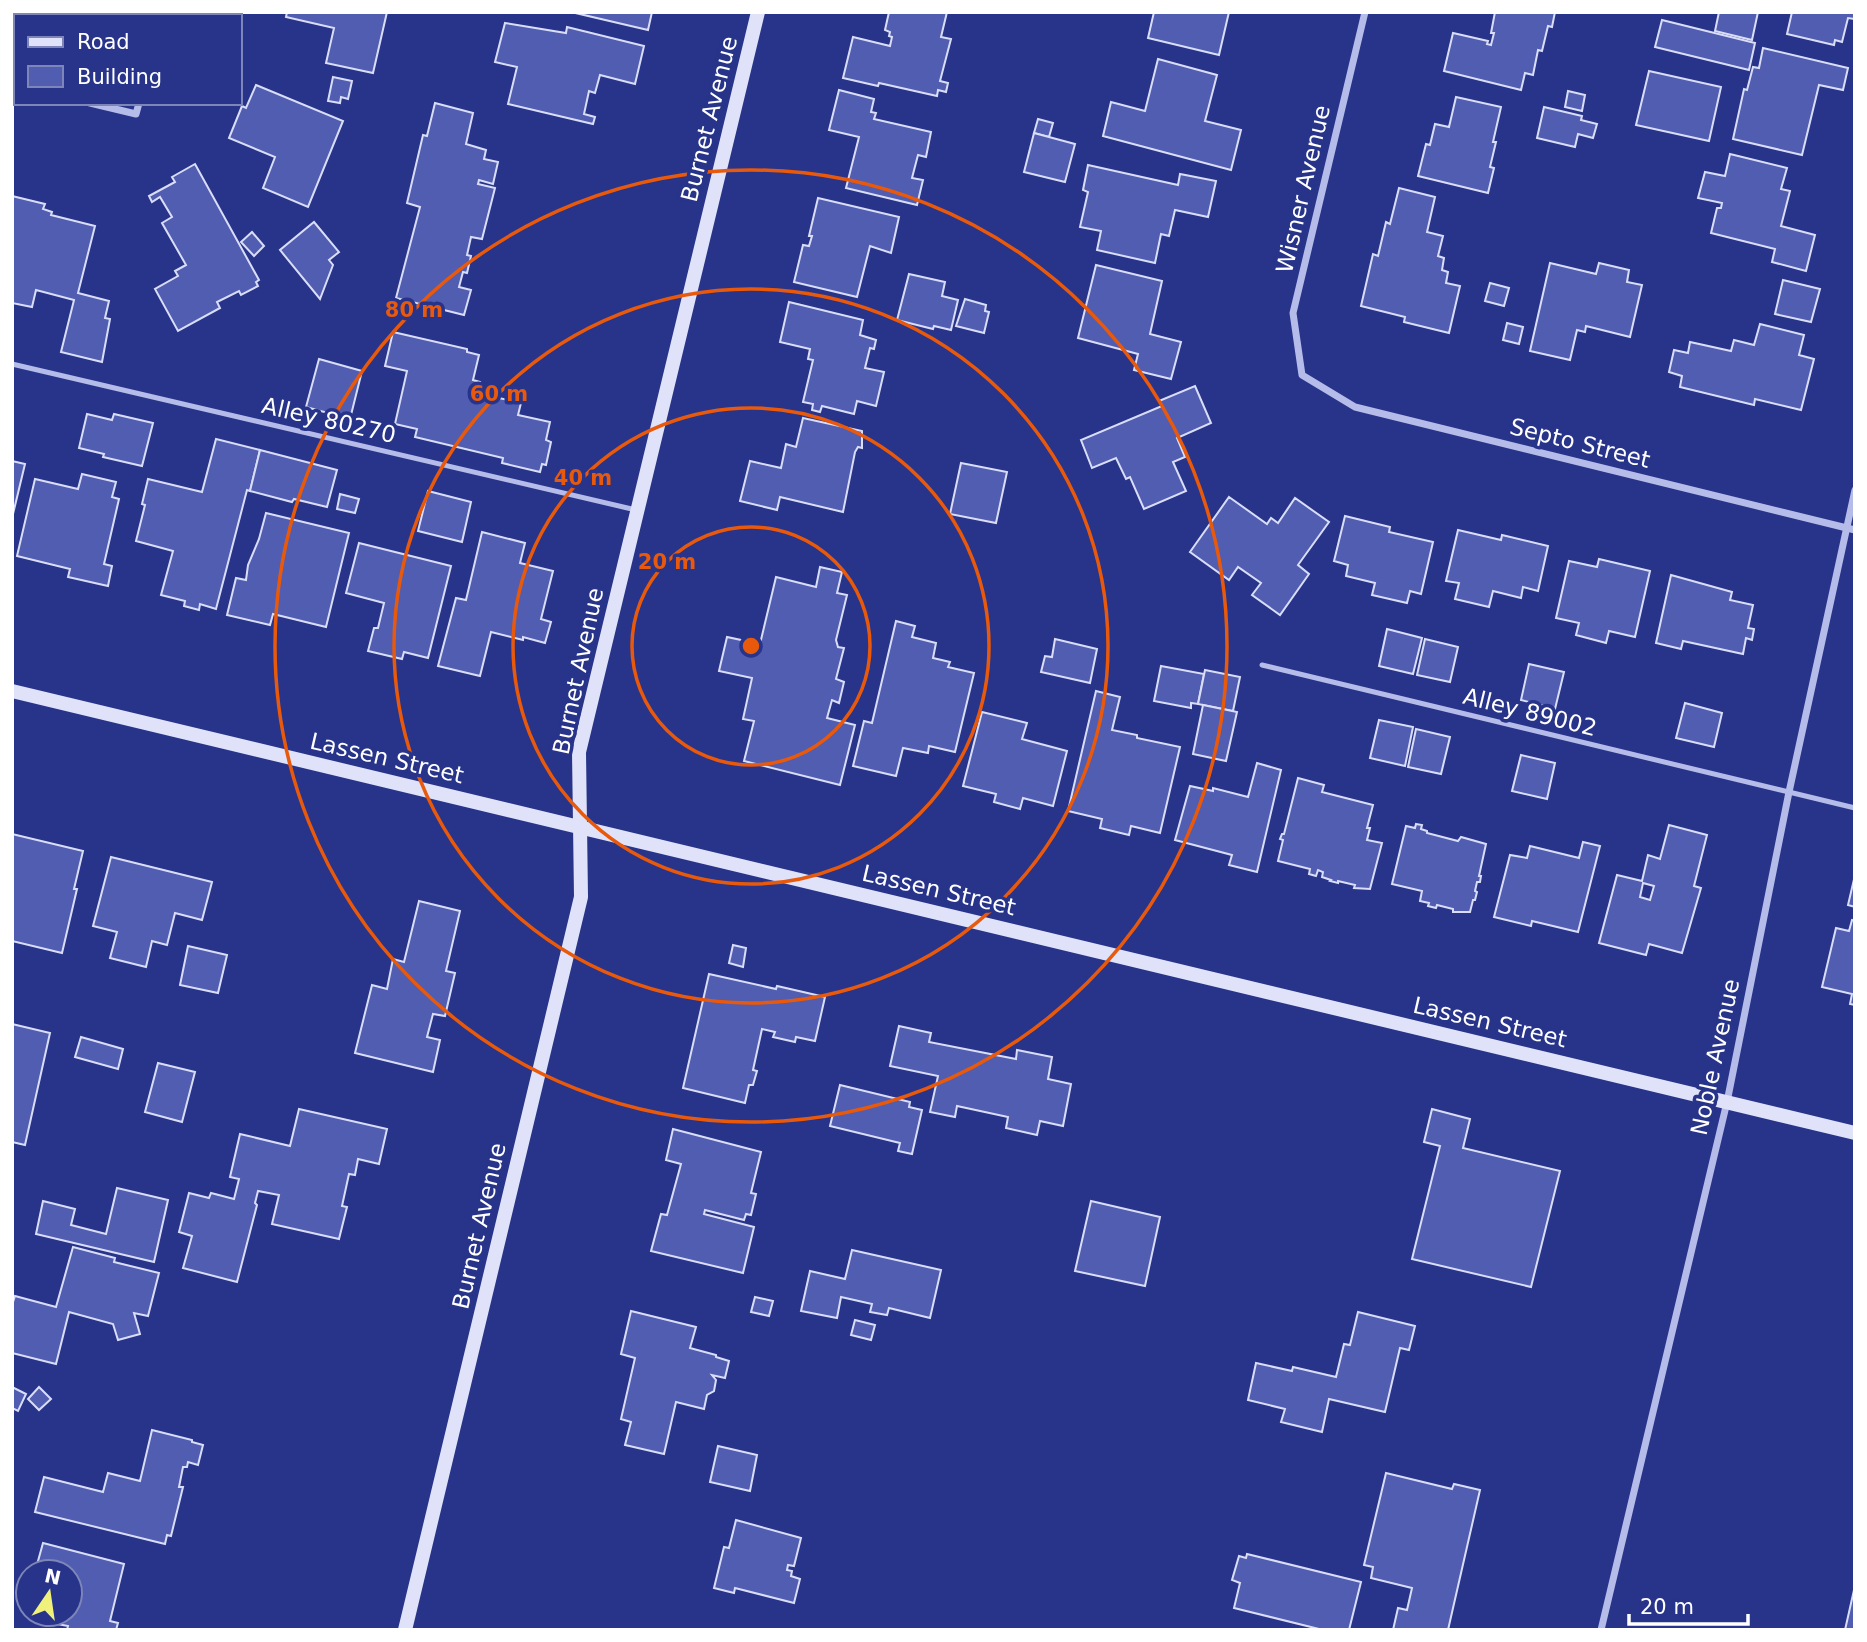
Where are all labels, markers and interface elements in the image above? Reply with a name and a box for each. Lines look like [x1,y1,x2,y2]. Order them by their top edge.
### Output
legend [14,14,242,105]
text: Road [77,30,130,54]
street label: Burnet Avenue [676,33,742,205]
text: Building [77,65,162,89]
street label: Wisner Avenue [1271,102,1335,276]
text: 80 m [385,298,443,322]
text: 60 m [470,382,528,406]
street label: Alley 80270 [259,392,399,448]
street label: Septo Street [1507,413,1653,473]
text: 40 m [554,466,612,490]
text: 20 m [638,550,696,574]
street label: Burnet Avenue [548,585,608,757]
centre of rings [739,634,763,658]
street label: Alley 89002 [1461,683,1599,741]
street label: Lassen Street [308,728,466,788]
street label: Lassen Street [860,860,1018,920]
street label: Noble Avenue [1686,976,1744,1138]
street label: Lassen Street [1411,992,1569,1052]
street label: Burnet Avenue [447,1140,511,1312]
north arrow [14,1558,84,1628]
text: N [43,1564,63,1589]
scale bar [1629,1582,1748,1626]
text: 20 m [1640,1595,1694,1619]

